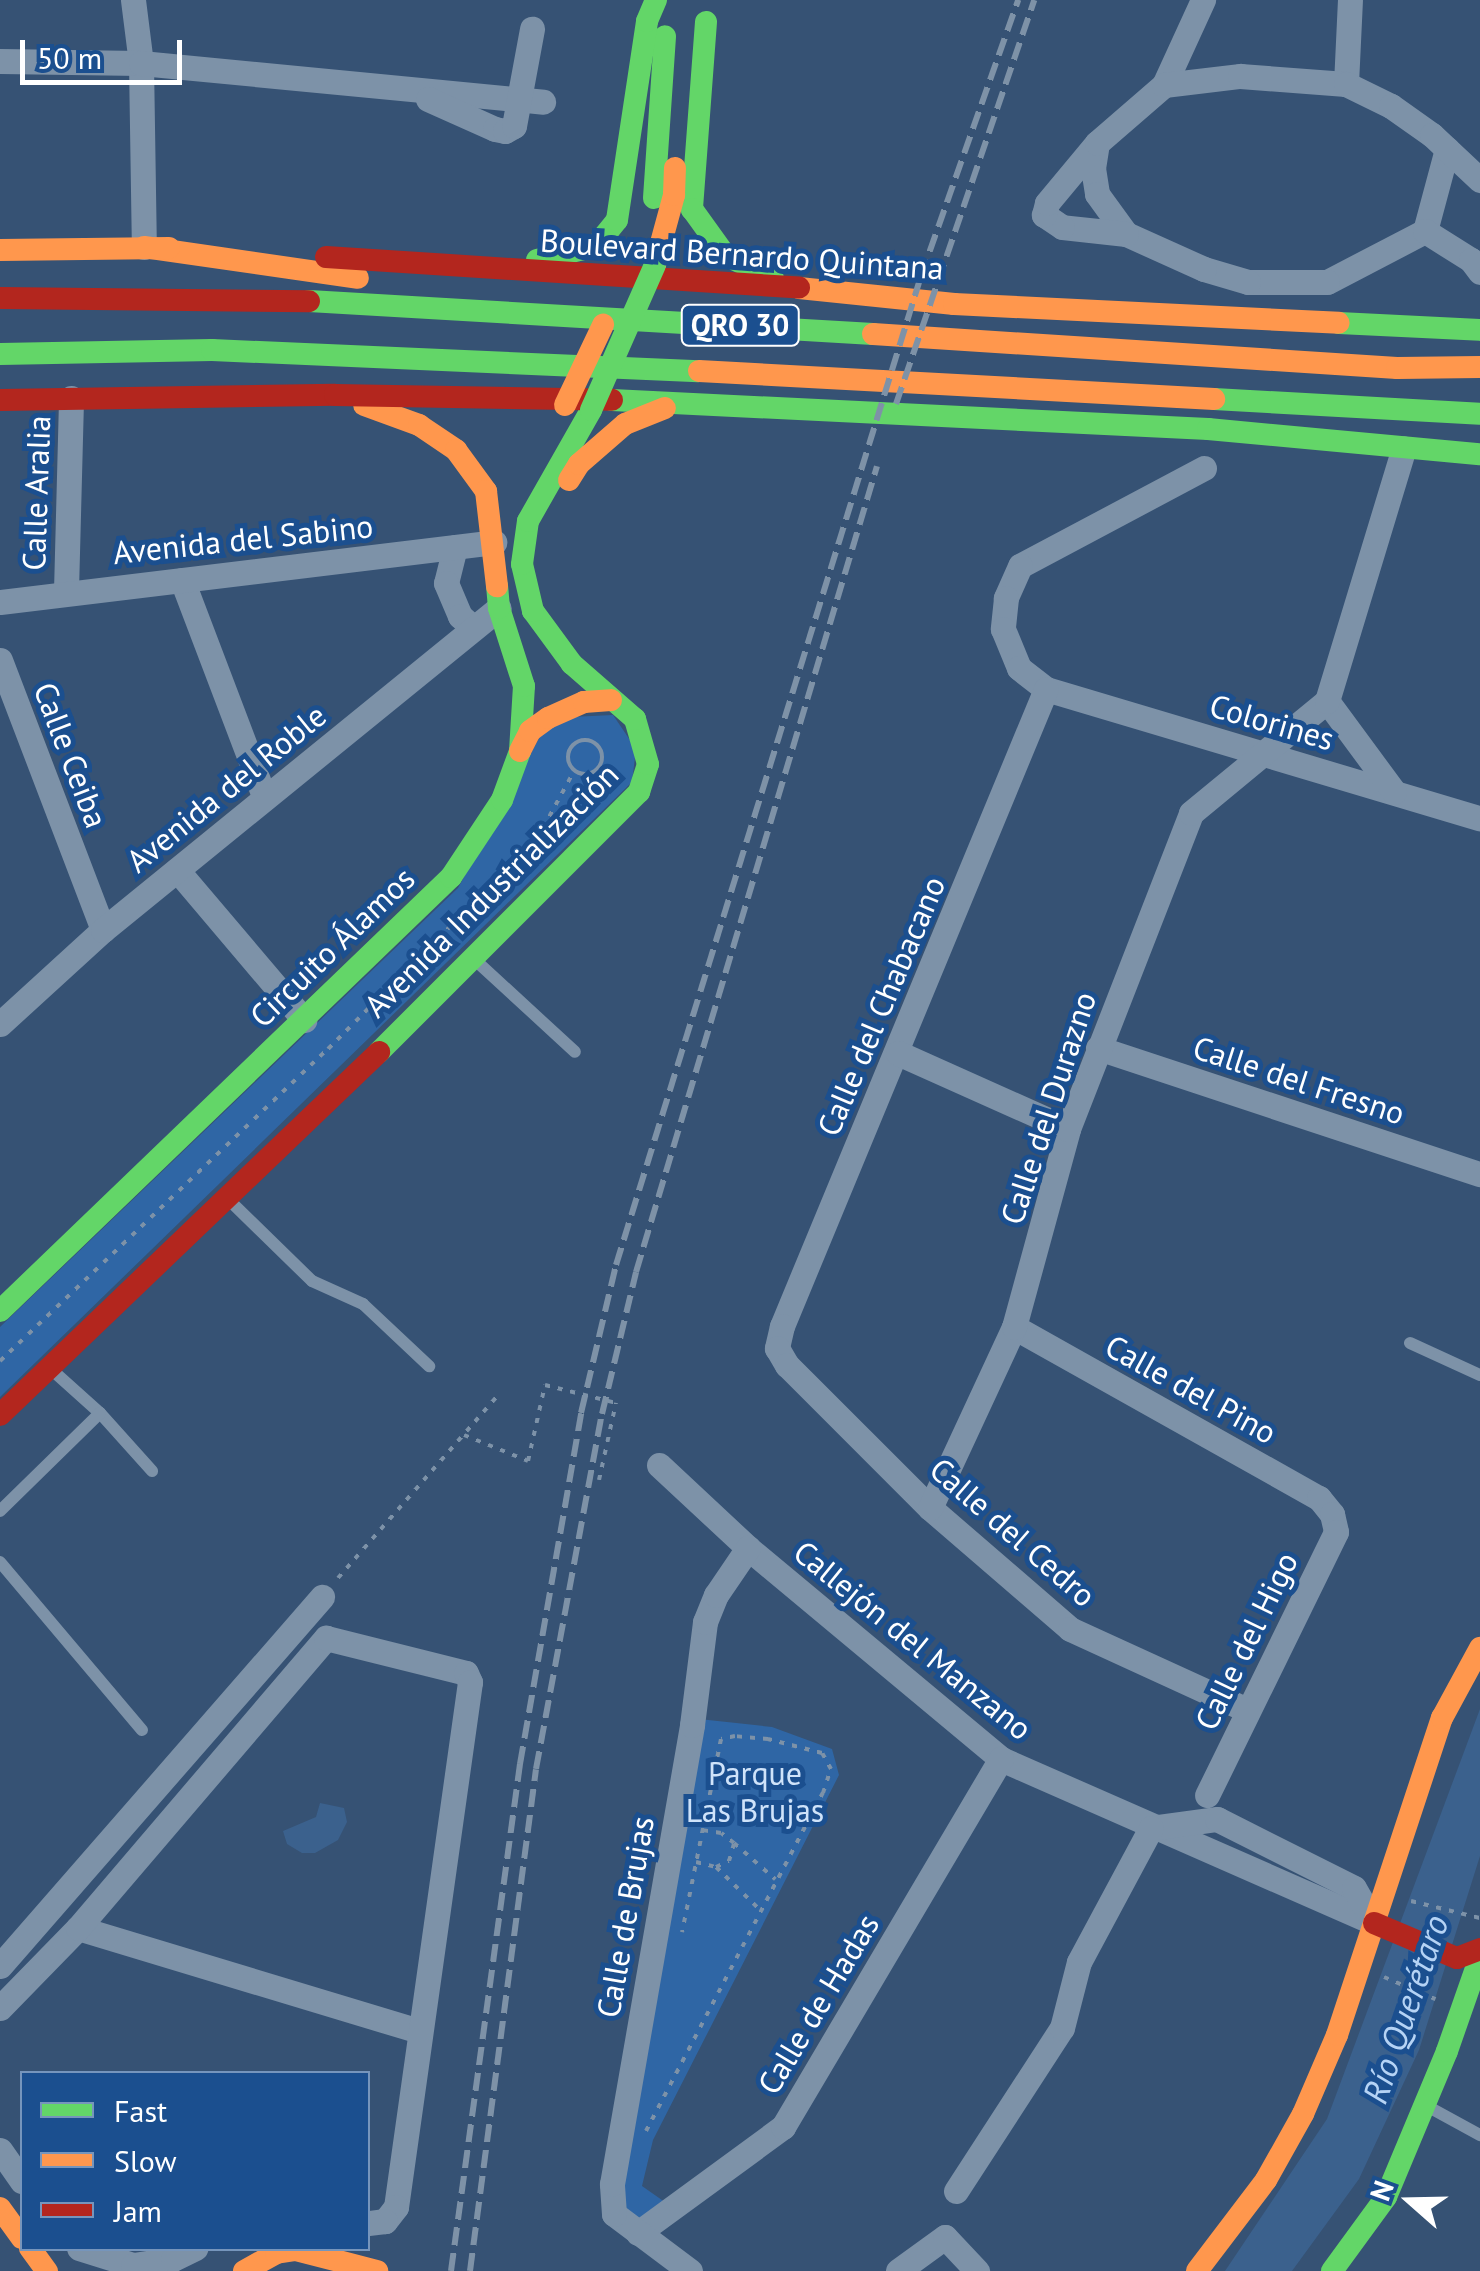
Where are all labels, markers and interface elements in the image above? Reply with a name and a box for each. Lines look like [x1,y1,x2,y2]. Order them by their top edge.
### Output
scale bar [25,20,188,82]
text: 50 m [37,38,102,77]
street label: Boulevard Bernardo Quintana [539,221,945,287]
road number: QRO 30 [680,300,800,350]
street label: Calle Aralia [14,414,58,572]
street label: Avenida del Sabino [111,506,375,572]
street label: Calle Ceiba [26,677,116,833]
street label: Colorines [1205,686,1339,758]
street label: Avenida del Roble [119,696,333,880]
street label: Avenida Industrialización [356,755,626,1025]
street label: Circuito Álamos [241,859,423,1035]
street label: Calle del Chabacano [809,870,953,1142]
street label: Calle del Durazno [992,987,1104,1229]
street label: Calle del Fresno [1188,1028,1410,1132]
street label: Calle del Pino [1099,1326,1283,1452]
street label: Calle del Cedro [922,1450,1104,1614]
street label: Callejón del Manzano [786,1532,1040,1748]
street label: Calle del Higo [1186,1546,1306,1736]
park label: Parque Las Brujas [686,1755,824,1830]
street label: Calle de Brujas [588,1813,662,2021]
street label: Calle de Hadas [749,1907,887,2101]
water label: Río Querétaro [1353,1909,1457,2109]
legend [20,2071,370,2251]
text: Fast [114,2091,167,2130]
text: Slow [114,2141,177,2180]
north arrow [1360,2151,1460,2251]
text: N [1361,2176,1402,2206]
text: Jam [114,2191,162,2230]

